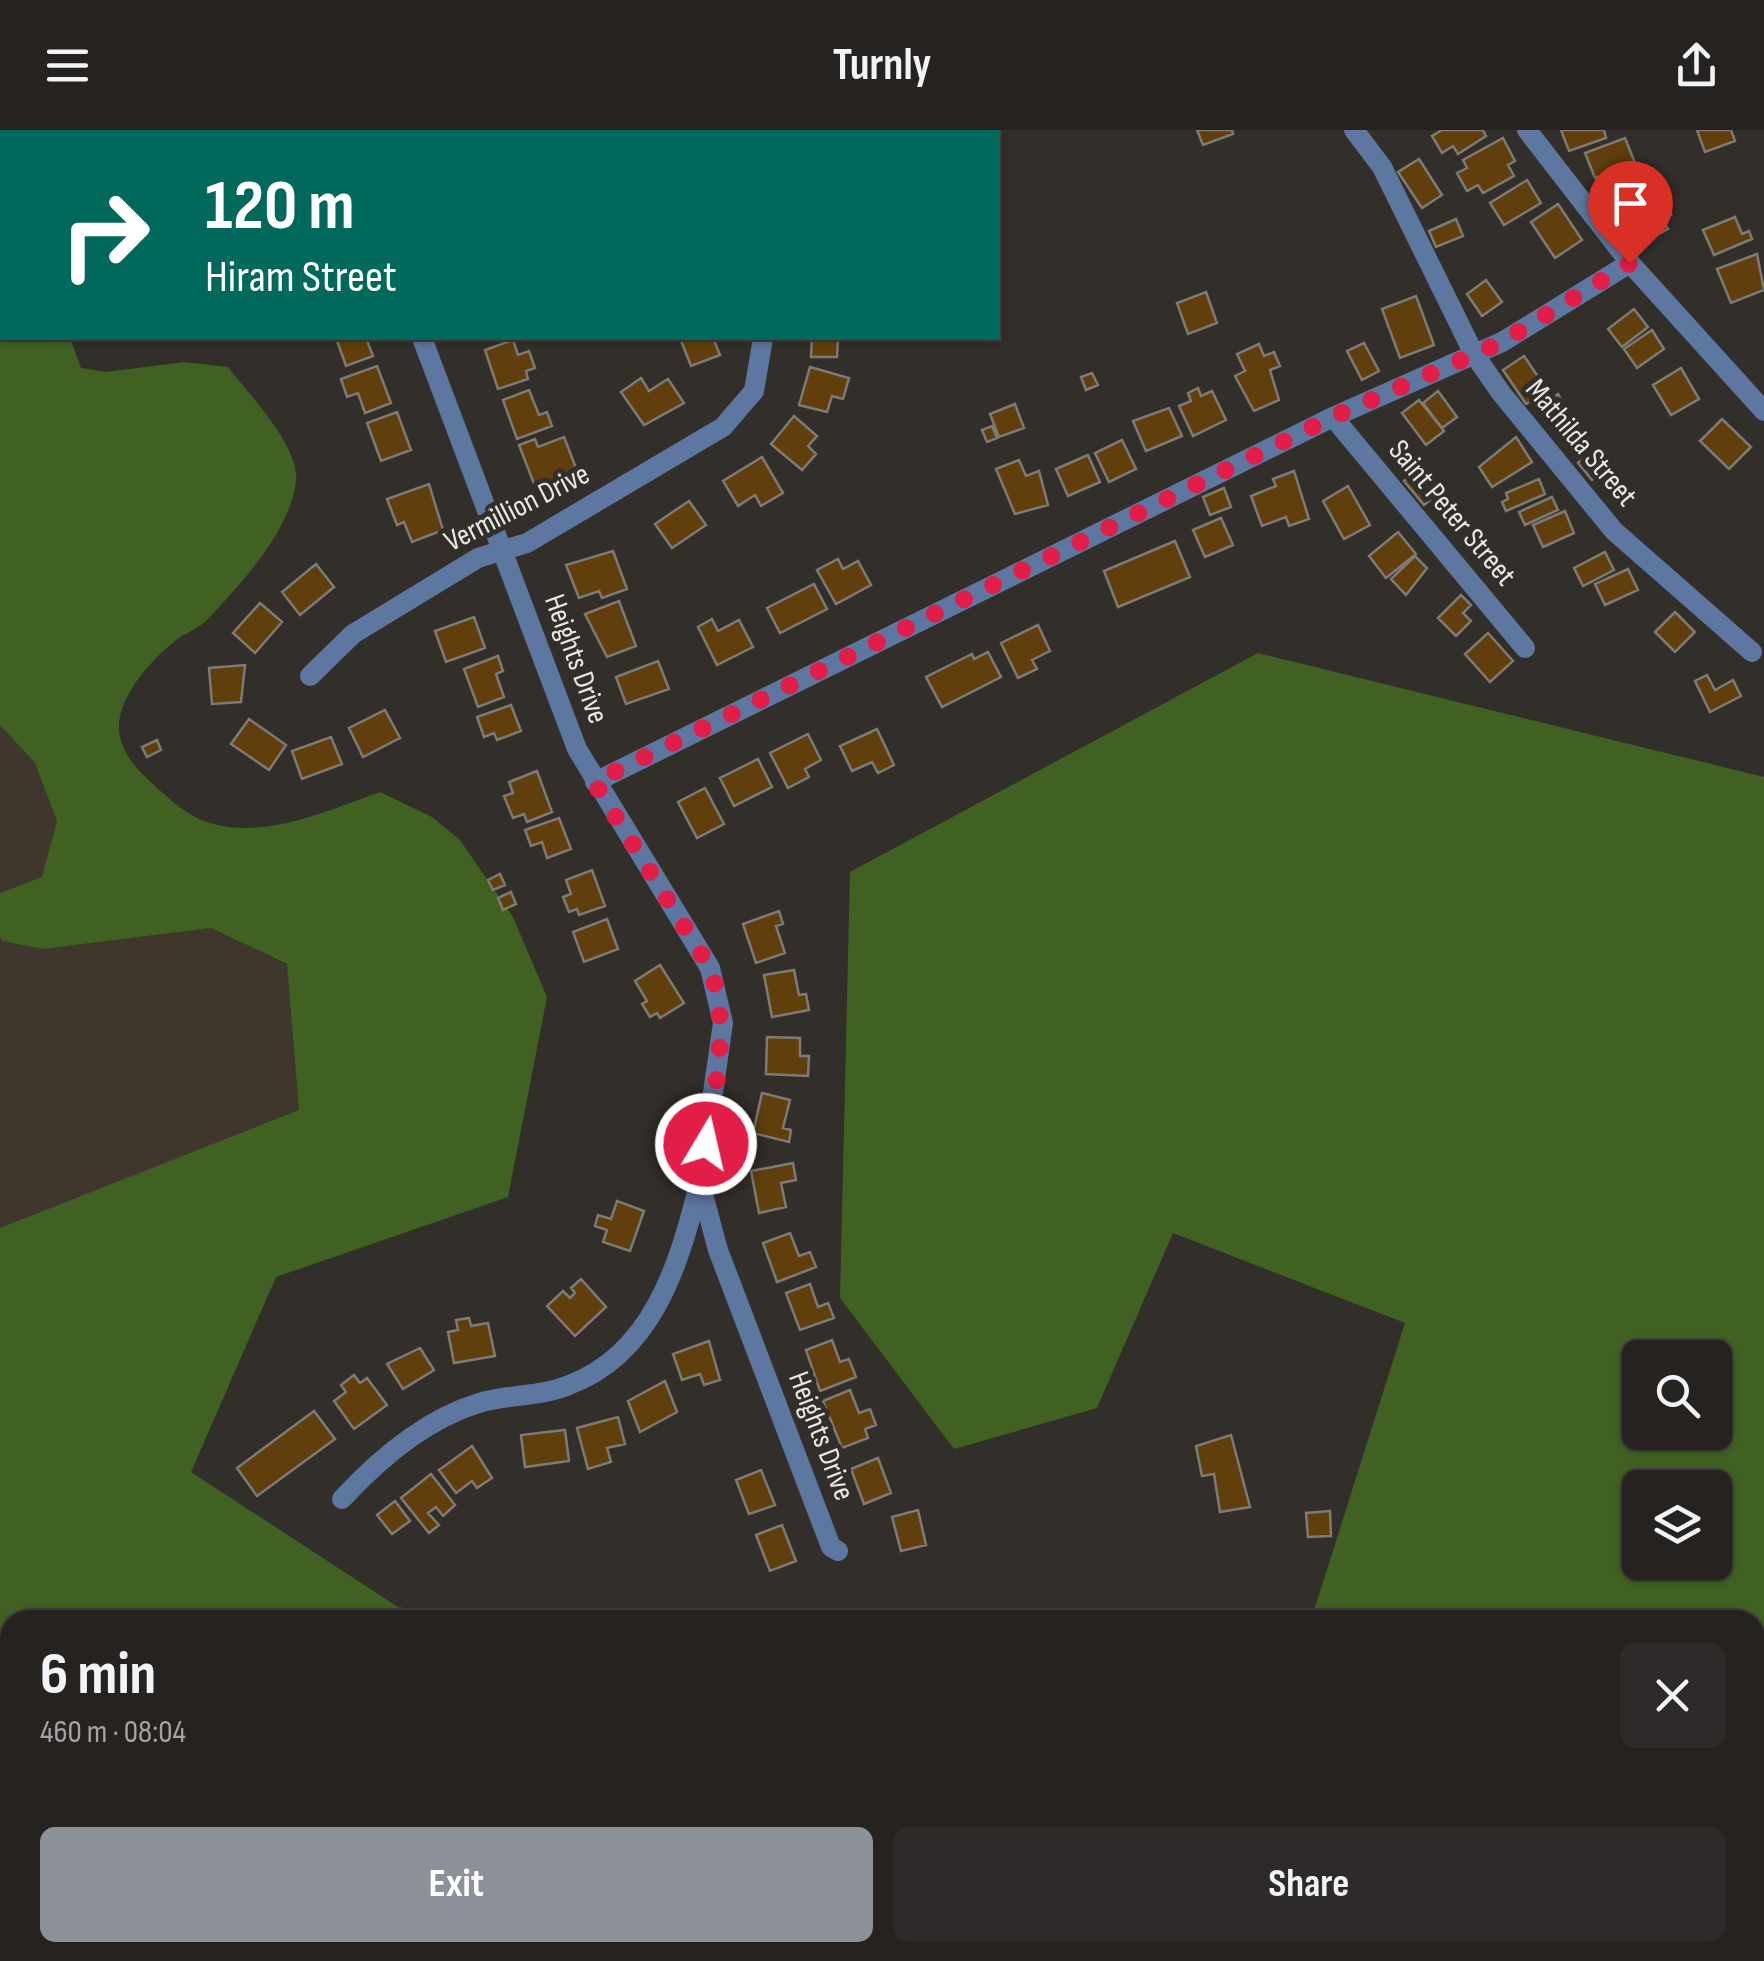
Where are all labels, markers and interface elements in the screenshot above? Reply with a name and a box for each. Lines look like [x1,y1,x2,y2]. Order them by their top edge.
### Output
icon: menu [40,38,95,93]
text: Turnly [833,38,931,93]
icon: share [1669,38,1724,93]
pin [1588,161,1673,264]
text: 120 m [205,165,355,249]
icon: right [40,170,170,300]
icon: arrive [1603,176,1658,231]
text: Hiram Street [205,250,397,305]
street label: Mathilda Street [1518,372,1644,514]
street label: Saint Peter Street [1381,433,1523,593]
street label: Vermillion Drive [438,456,596,560]
street label: Heights Drive [536,590,616,728]
position arrow [654,1092,758,1196]
map controls [1622,1340,1732,1580]
button: search [1622,1340,1732,1450]
street label: Heights Drive [780,1367,862,1505]
button: layers [1622,1470,1732,1580]
text: 6 min [40,1639,156,1711]
button: close [1620,1643,1725,1748]
text: 460 m · 08:04 [40,1713,186,1752]
button: Exit [40,1827,873,1942]
button: Share [893,1827,1725,1942]

